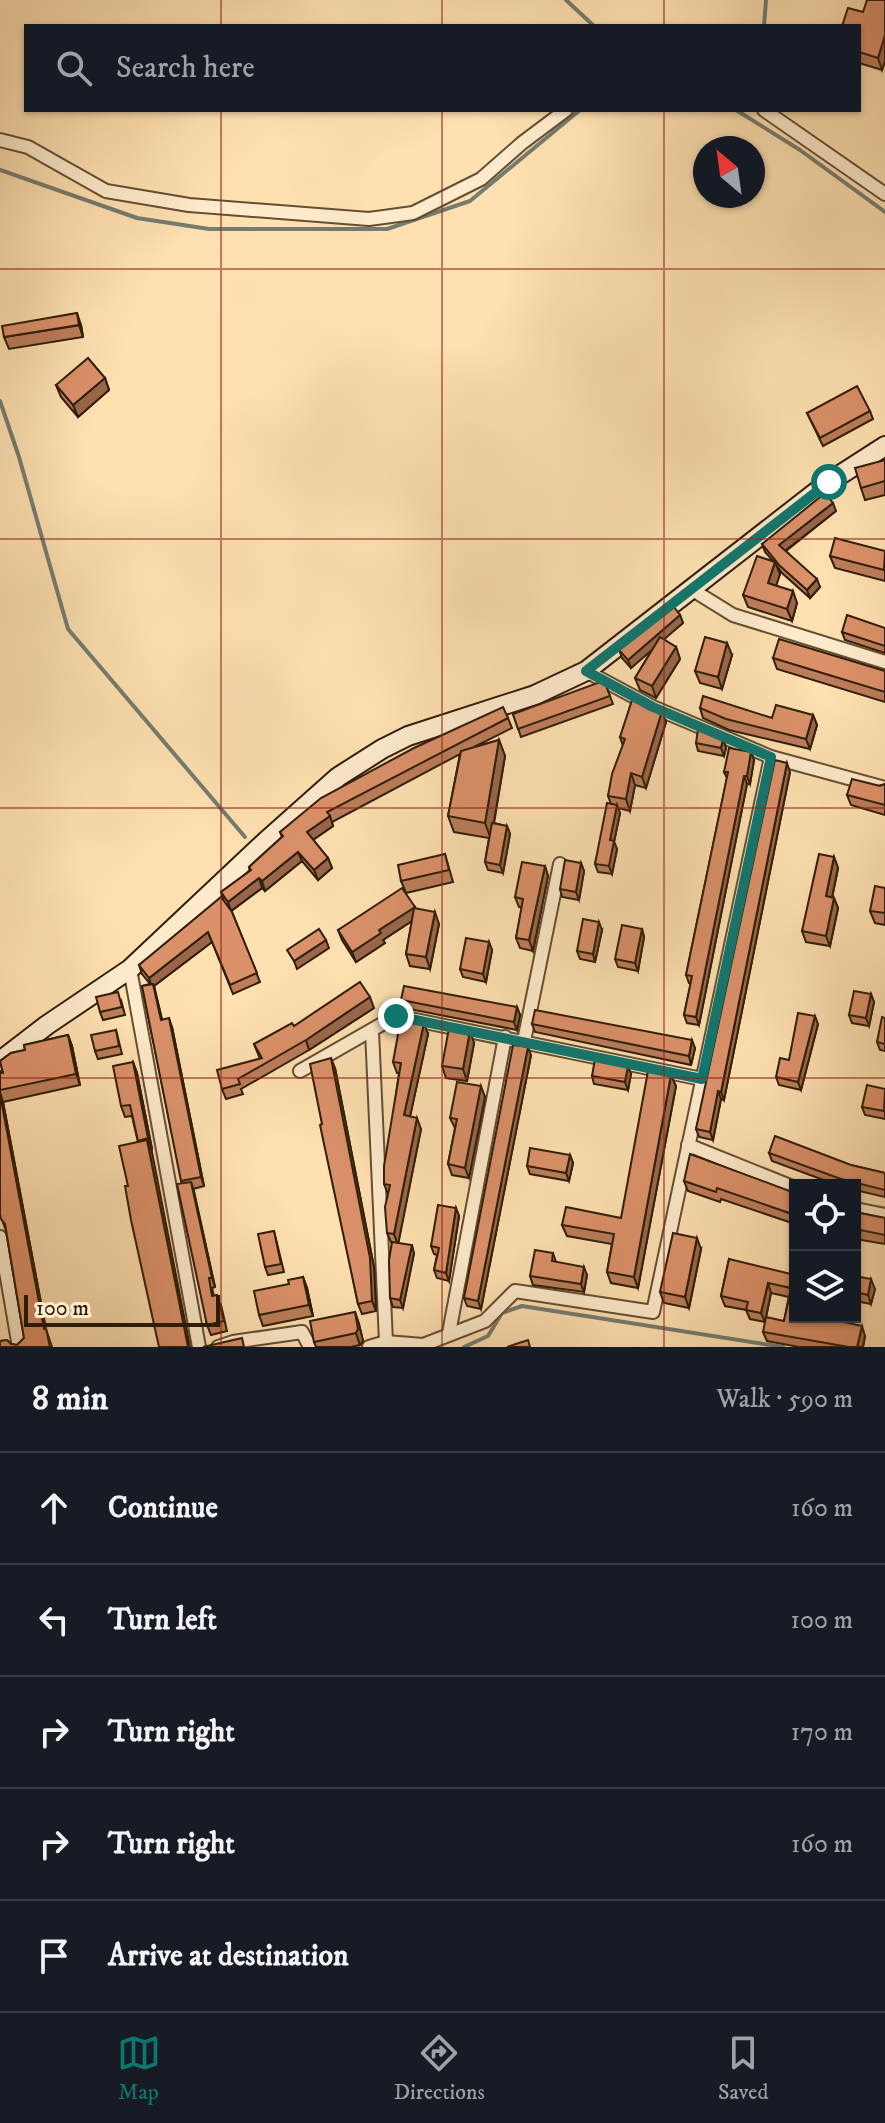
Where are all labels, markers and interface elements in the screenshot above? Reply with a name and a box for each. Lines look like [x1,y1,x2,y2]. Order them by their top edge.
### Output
search box [24,24,861,112]
icon: search [52,46,96,90]
text: Search here [116,50,255,87]
north arrow [693,136,765,208]
route start [811,464,847,500]
route end [378,998,414,1034]
map controls [789,1179,861,1323]
button: locate [789,1179,861,1251]
button: layers [789,1251,861,1323]
scale bar [24,1291,220,1327]
text: 100 m [36,1295,89,1322]
text: 8 min [32,1378,108,1420]
text: Walk · 590 m [717,1383,853,1416]
icon: ahead [32,1486,76,1530]
text: Continue [108,1490,218,1527]
text: 160 m [791,1492,853,1525]
icon: left [32,1598,76,1642]
text: Turn left [108,1602,217,1639]
text: 100 m [790,1604,853,1637]
icon: right [32,1710,76,1754]
text: Turn right [108,1714,235,1751]
text: 170 m [791,1716,853,1749]
icon: right [32,1822,76,1866]
text: Turn right [108,1826,235,1863]
text: 160 m [791,1828,853,1861]
icon: arrive [32,1934,76,1978]
text: Arrive at destination [108,1938,349,1975]
tab: Map [117,2031,161,2106]
tab: Directions [394,2031,485,2106]
tab: Saved [718,2031,768,2106]

